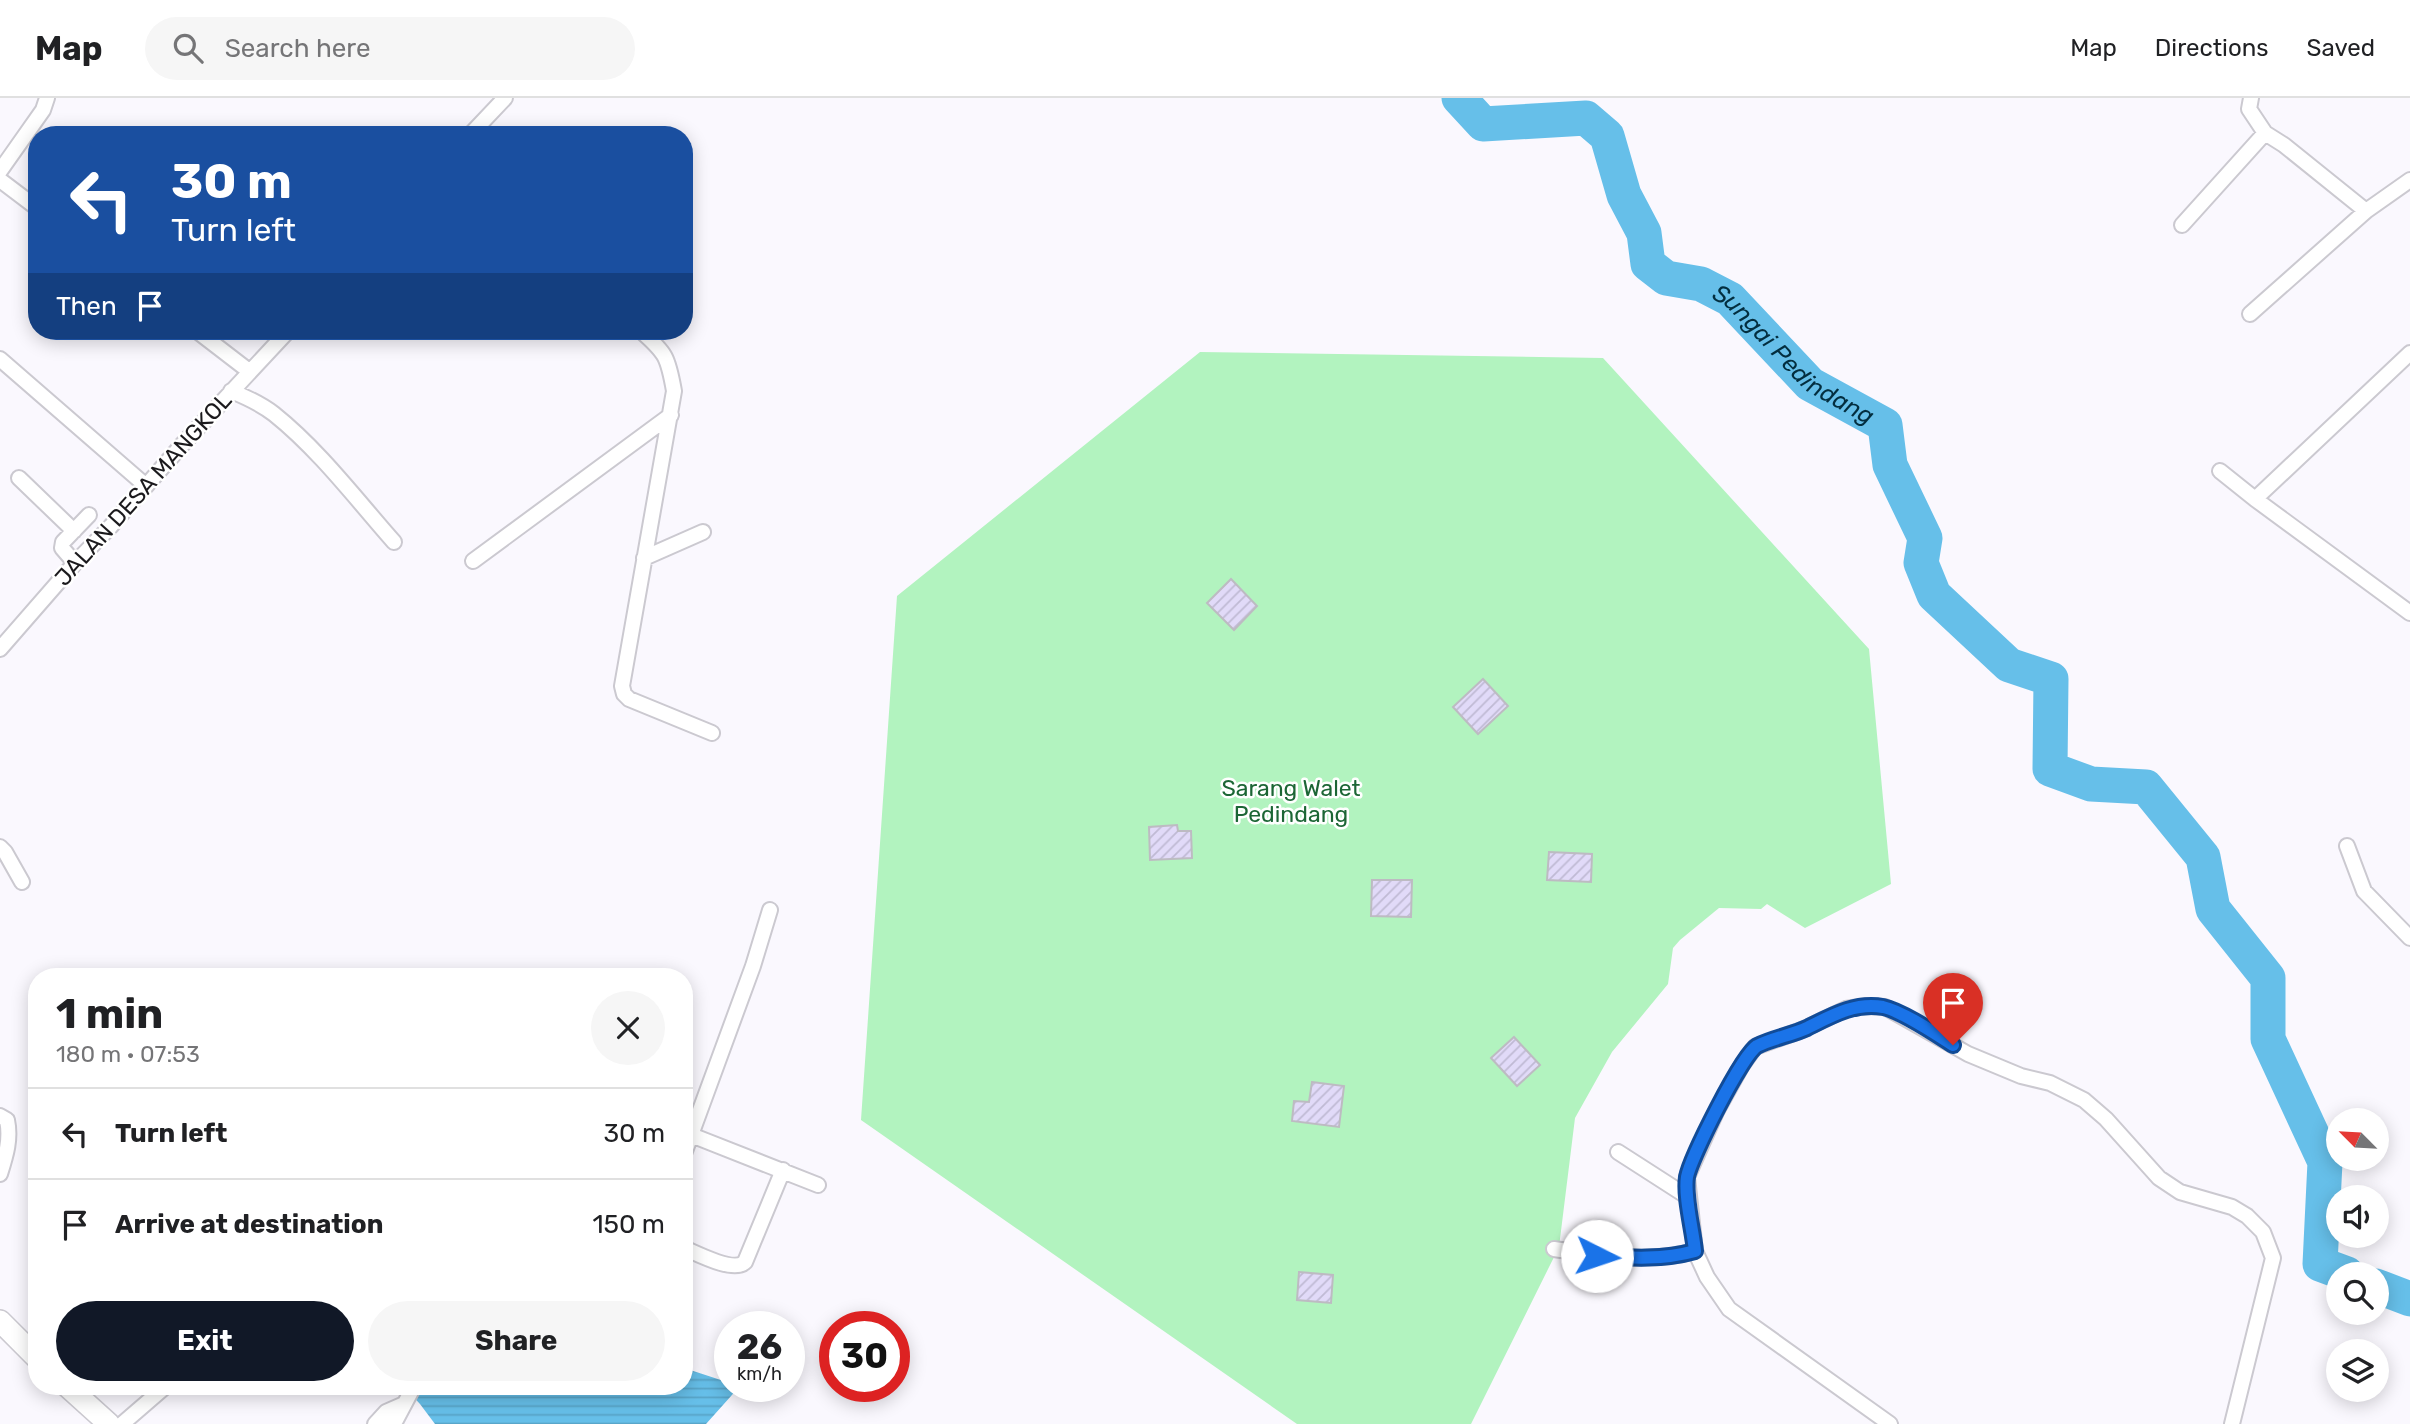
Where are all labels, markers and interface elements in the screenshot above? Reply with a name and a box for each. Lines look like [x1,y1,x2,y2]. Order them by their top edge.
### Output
search box [145,17,635,80]
text: Map [35,29,103,68]
icon: search [169,29,207,67]
text: Search here [225,33,370,64]
text: Map [2070,34,2117,62]
text: Directions [2155,34,2268,62]
text: Saved [2306,34,2375,62]
text: 30 m [171,152,292,210]
icon: left [56,154,147,245]
text: Turn left [171,211,296,249]
water label: Sungai Pedindang [1708,279,1879,430]
icon: arrive [131,287,169,325]
text: Then [56,291,117,322]
street label: JALAN DESA MANGKOL [49,386,237,592]
park label: Sarang Walet Pedindang [1221,774,1361,828]
pin [1923,973,1983,1045]
icon: arrive [1934,984,1972,1022]
text: 1 min [56,989,163,1039]
button: close [591,991,665,1065]
text: 180 m · 07:53 [56,1040,200,1068]
north arrow [2326,1108,2389,1171]
map controls [2326,1108,2389,1402]
icon: left [56,1115,94,1153]
text: Turn left [115,1118,227,1149]
text: 30 m [603,1118,665,1149]
button: sound [2326,1185,2389,1248]
icon: arrive [56,1206,94,1244]
text: Arrive at destination [115,1209,383,1240]
text: 150 m [592,1209,665,1240]
position arrow [1560,1219,1634,1293]
button: search [2326,1262,2389,1325]
button: Exit [56,1301,354,1381]
button: Share [368,1301,665,1381]
speed limit sign: 30 [819,1311,910,1402]
text: 26 [737,1326,782,1368]
button: layers [2326,1339,2389,1402]
text: km/h [737,1363,782,1385]

